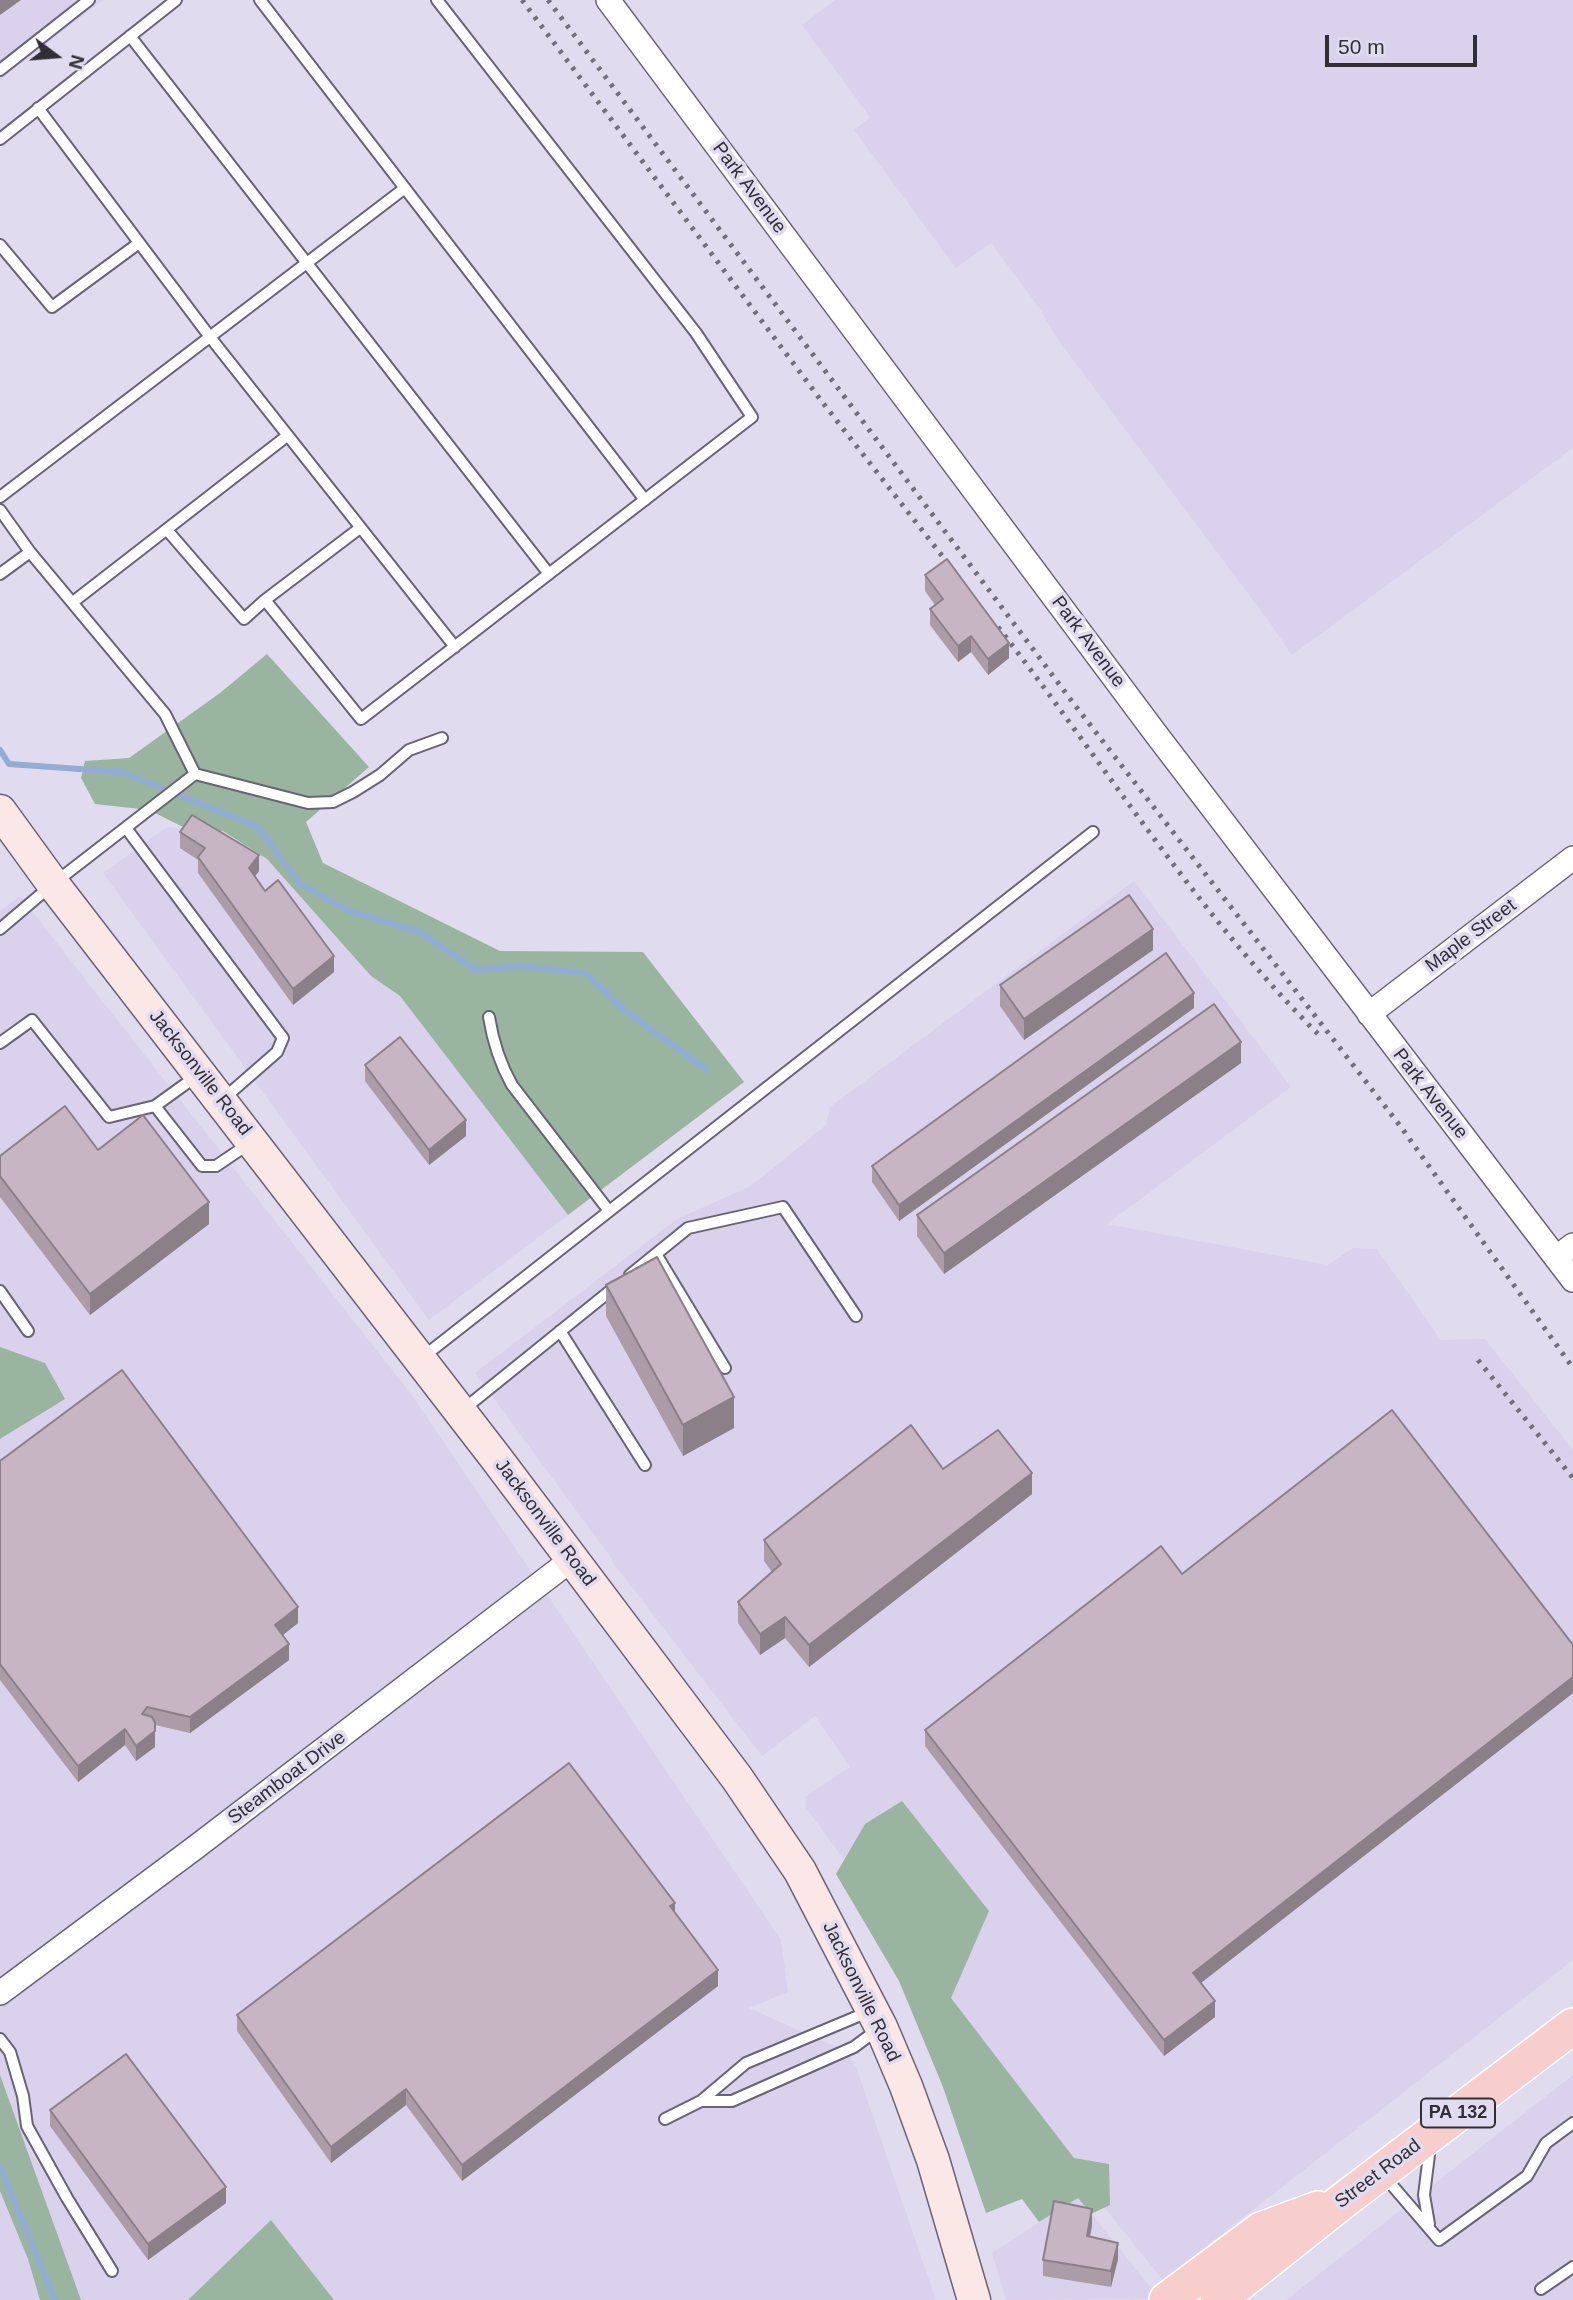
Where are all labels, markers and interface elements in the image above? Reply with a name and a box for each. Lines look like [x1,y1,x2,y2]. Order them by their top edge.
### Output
north arrow [21,21,91,91]
scale bar [1328,21,1480,65]
text: 50 m [1338,35,1385,58]
text: N [65,52,89,71]
street label: Park Avenue [707,138,791,238]
street label: Park Avenue [1046,592,1130,692]
street label: Maple Street [1421,894,1521,978]
street label: Jacksonville Road [144,1006,256,1140]
street label: Park Avenue [1388,1044,1472,1144]
street label: Jacksonville Road [490,1455,600,1591]
street label: Steamboat Drive [224,1726,350,1830]
street label: Jacksonville Road [817,1918,905,2066]
road number: PA 132 [1421,2098,1495,2127]
street label: Street Road [1331,2134,1425,2214]

